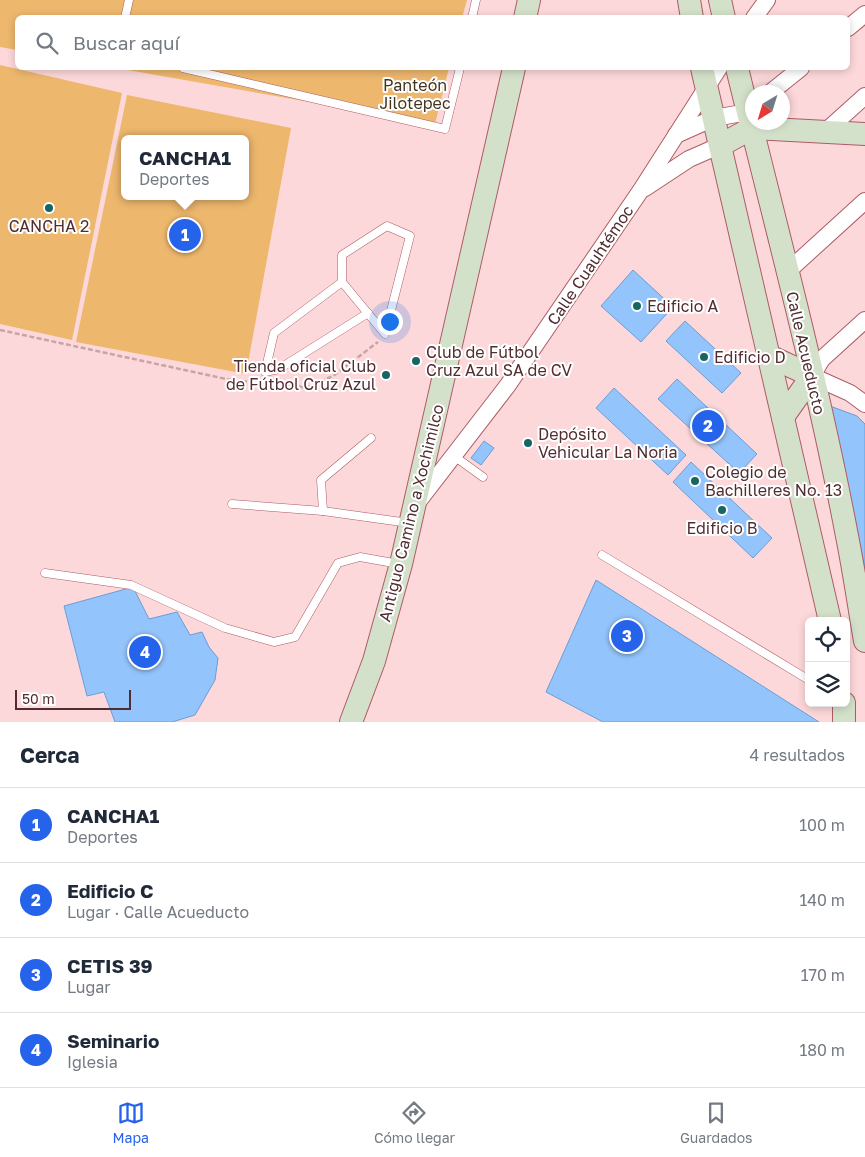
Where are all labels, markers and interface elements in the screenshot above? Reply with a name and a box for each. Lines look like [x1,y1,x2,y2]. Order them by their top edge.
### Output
search box [15,15,850,70]
icon: search [33,29,61,57]
text: Buscar aquí [73,31,180,54]
park label: Panteón Jilotepec [379,75,451,113]
north arrow [745,85,790,130]
popup [121,135,249,200]
text: CANCHA1 [139,146,231,169]
text: Deportes [139,169,210,189]
street label: Calle Cuauhtémoc [542,201,638,329]
marker: CANCHA 2 [43,202,55,214]
place label: CANCHA 2 [9,216,89,236]
pin: 1 [169,216,201,254]
street label: Calle Acueducto [782,289,830,417]
place label: Edificio A [647,296,718,316]
marker: Edificio A [631,300,643,312]
your location [377,309,403,335]
place label: Club de Fútbol Cruz Azul SA de CV [426,342,572,380]
place label: Edificio D [714,347,786,367]
marker: Edificio D [698,351,710,363]
marker: Club de Fútbol Cruz Azul SA de CV [410,355,422,367]
place label: Tienda oficial Club de Fútbol Cruz Azul [226,356,376,394]
marker: Tienda oficial Club de Fútbol Cruz Azul [380,369,392,381]
street label: Antiguo Camino a Xochimilco [374,402,448,624]
pin: 2 [692,407,724,445]
place label: Depósito Vehicular La Noria [538,424,678,462]
marker: Depósito Vehicular La Noria [522,437,534,449]
place label: Colegio de Bachilleres No. 13 [705,462,842,500]
marker: Colegio de Bachilleres No. 13 [689,475,701,487]
marker: Edificio B [716,504,728,516]
place label: Edificio B [686,518,758,538]
pin: 3 [611,617,643,655]
map controls [805,617,850,707]
button: locate [805,617,850,662]
pin: 4 [129,633,161,671]
button: layers [805,662,850,707]
scale bar [15,687,131,710]
text: 50 m [22,690,55,707]
text: Cerca [20,742,79,768]
text: 4 resultados [750,745,845,765]
text: CANCHA1 [67,804,159,827]
text: 1 [32,815,40,835]
text: 100 m [799,815,845,835]
text: Deportes [67,827,138,847]
text: Edificio C [67,879,154,902]
text: 2 [31,890,41,910]
text: 140 m [799,890,845,910]
text: Lugar · Calle Acueducto [67,902,249,922]
text: CETIS 39 [67,954,153,977]
text: 3 [31,965,41,985]
text: 170 m [801,965,845,985]
text: Lugar [67,977,111,997]
text: Seminario [67,1029,159,1052]
text: 4 [31,1040,41,1060]
text: 180 m [799,1040,845,1060]
text: Iglesia [67,1052,118,1072]
tab: Mapa [112,1099,149,1146]
tab: Cómo llegar [374,1099,455,1146]
tab: Guardados [680,1099,753,1146]

